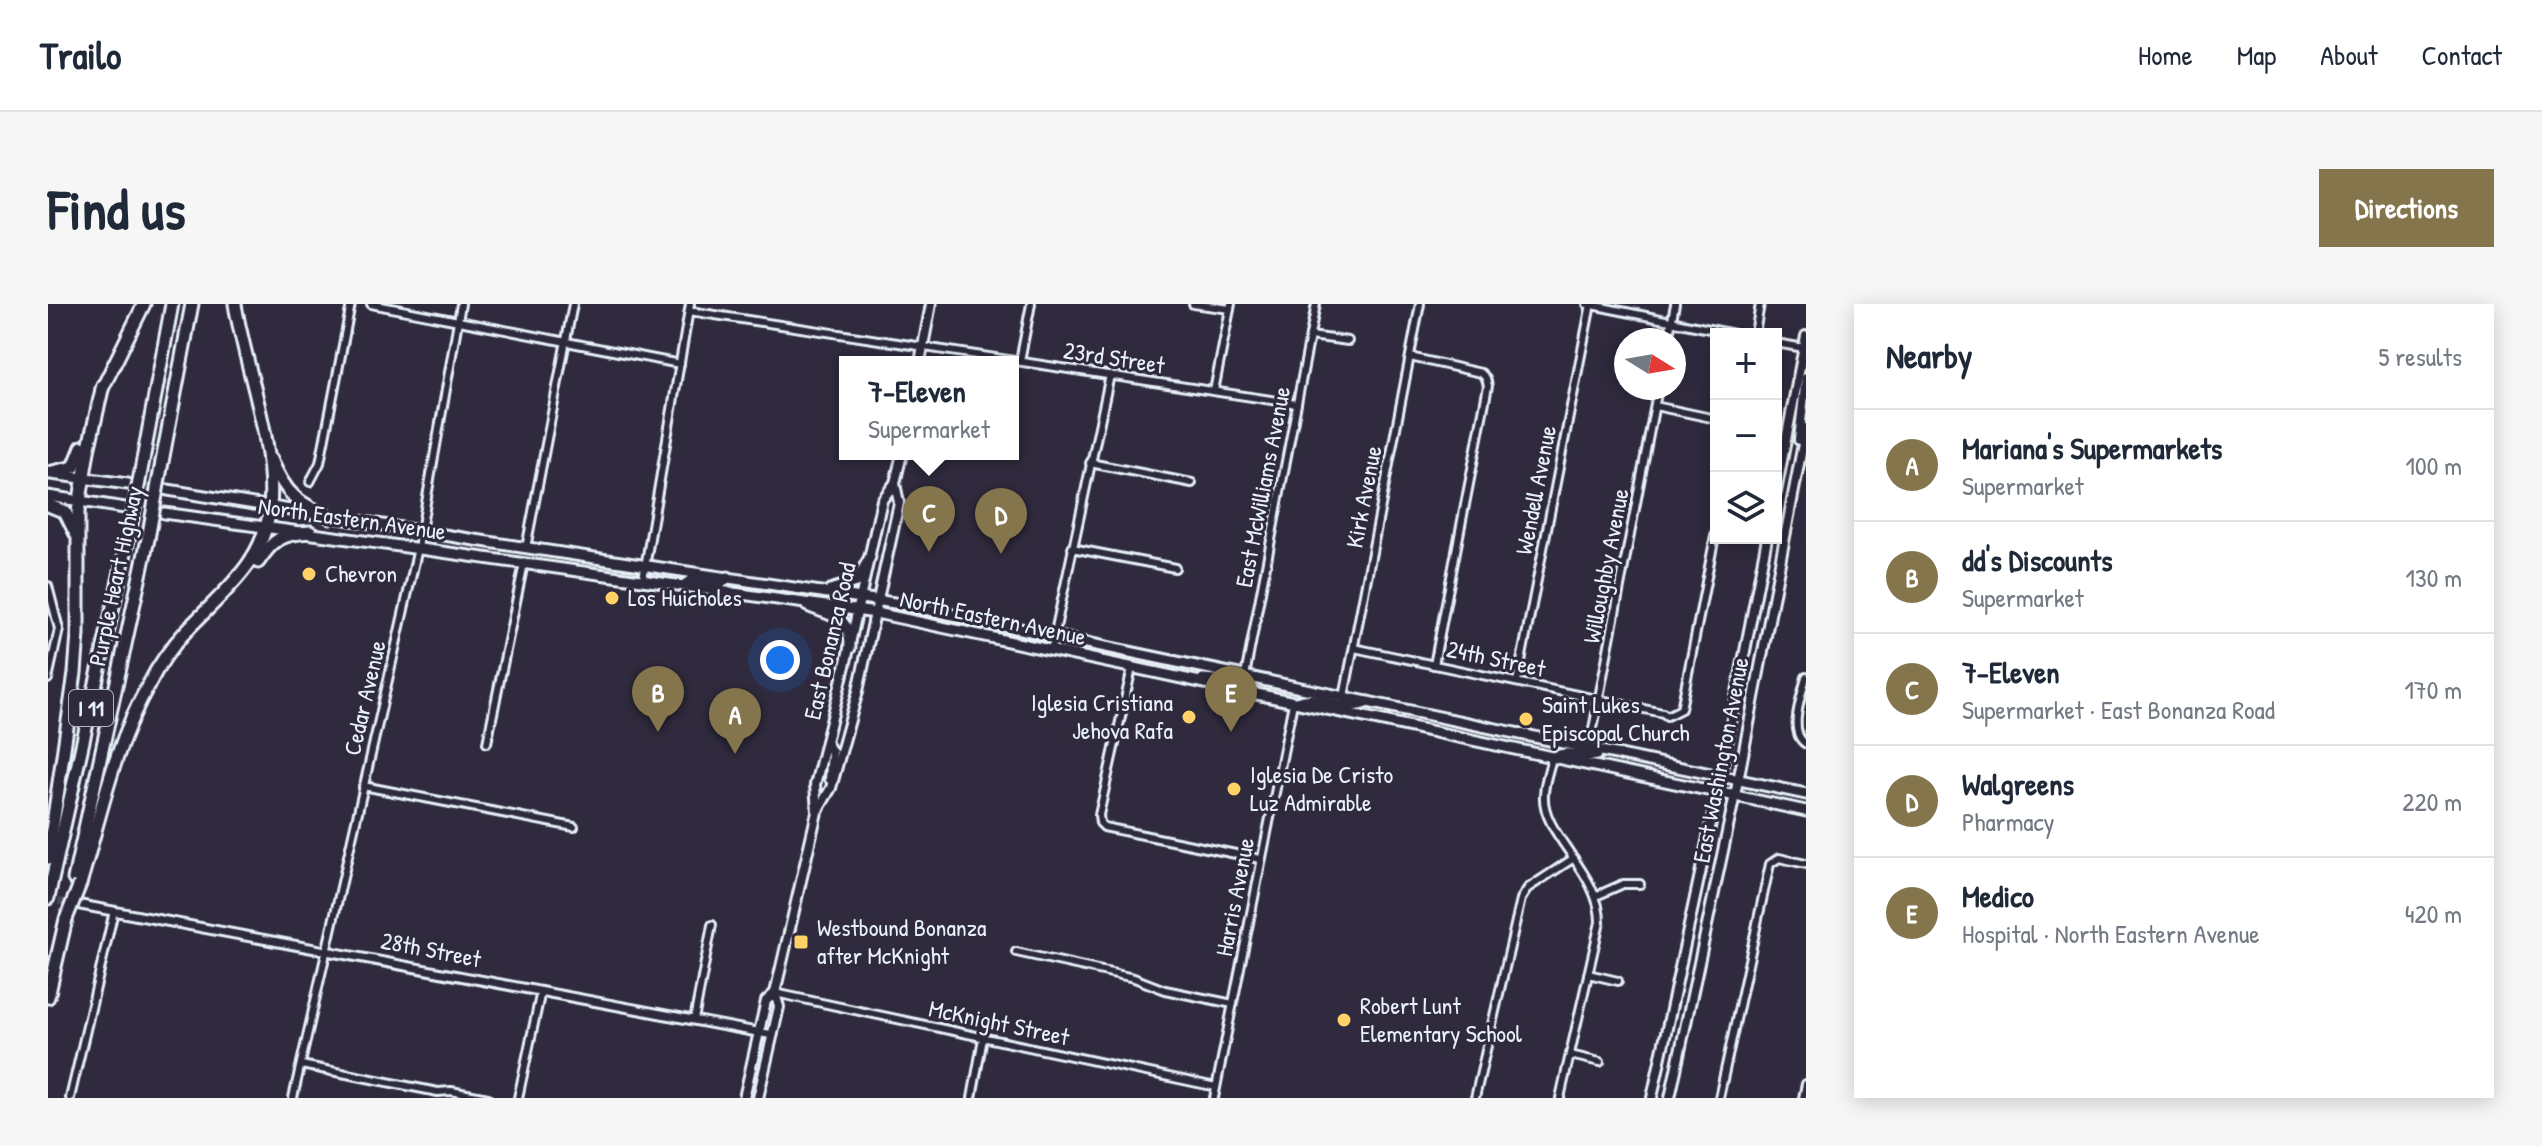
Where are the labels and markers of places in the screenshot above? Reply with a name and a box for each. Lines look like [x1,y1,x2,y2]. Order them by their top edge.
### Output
pin: C [903,486,955,552]
pin: D [975,488,1027,554]
place label: Chevron [325,557,397,589]
marker: Chevron [300,565,318,583]
place label: Los Huicholes [628,581,742,613]
marker: Los Huicholes [603,589,621,607]
pin: B [632,666,684,732]
pin: E [1205,666,1257,732]
place label: Iglesia Cristiana Jehova Rafa [1031,686,1173,746]
pin: A [709,688,761,754]
place label: Saint Lukes Episcopal Church [1542,688,1690,748]
marker: Iglesia Cristiana Jehova Rafa [1180,708,1198,726]
marker: Saint Lukes Episcopal Church [1517,710,1535,728]
place label: Iglesia De Cristo Luz Admirable [1250,758,1394,818]
marker: Iglesia De Cristo Luz Admirable [1225,780,1243,798]
place label: Westbound Bonanza after McKnight [817,911,986,971]
marker: Westbound Bonanza after McKnight [792,933,810,951]
place label: Robert Lunt Elementary School [1360,989,1523,1049]
marker: Robert Lunt Elementary School [1335,1011,1353,1029]

